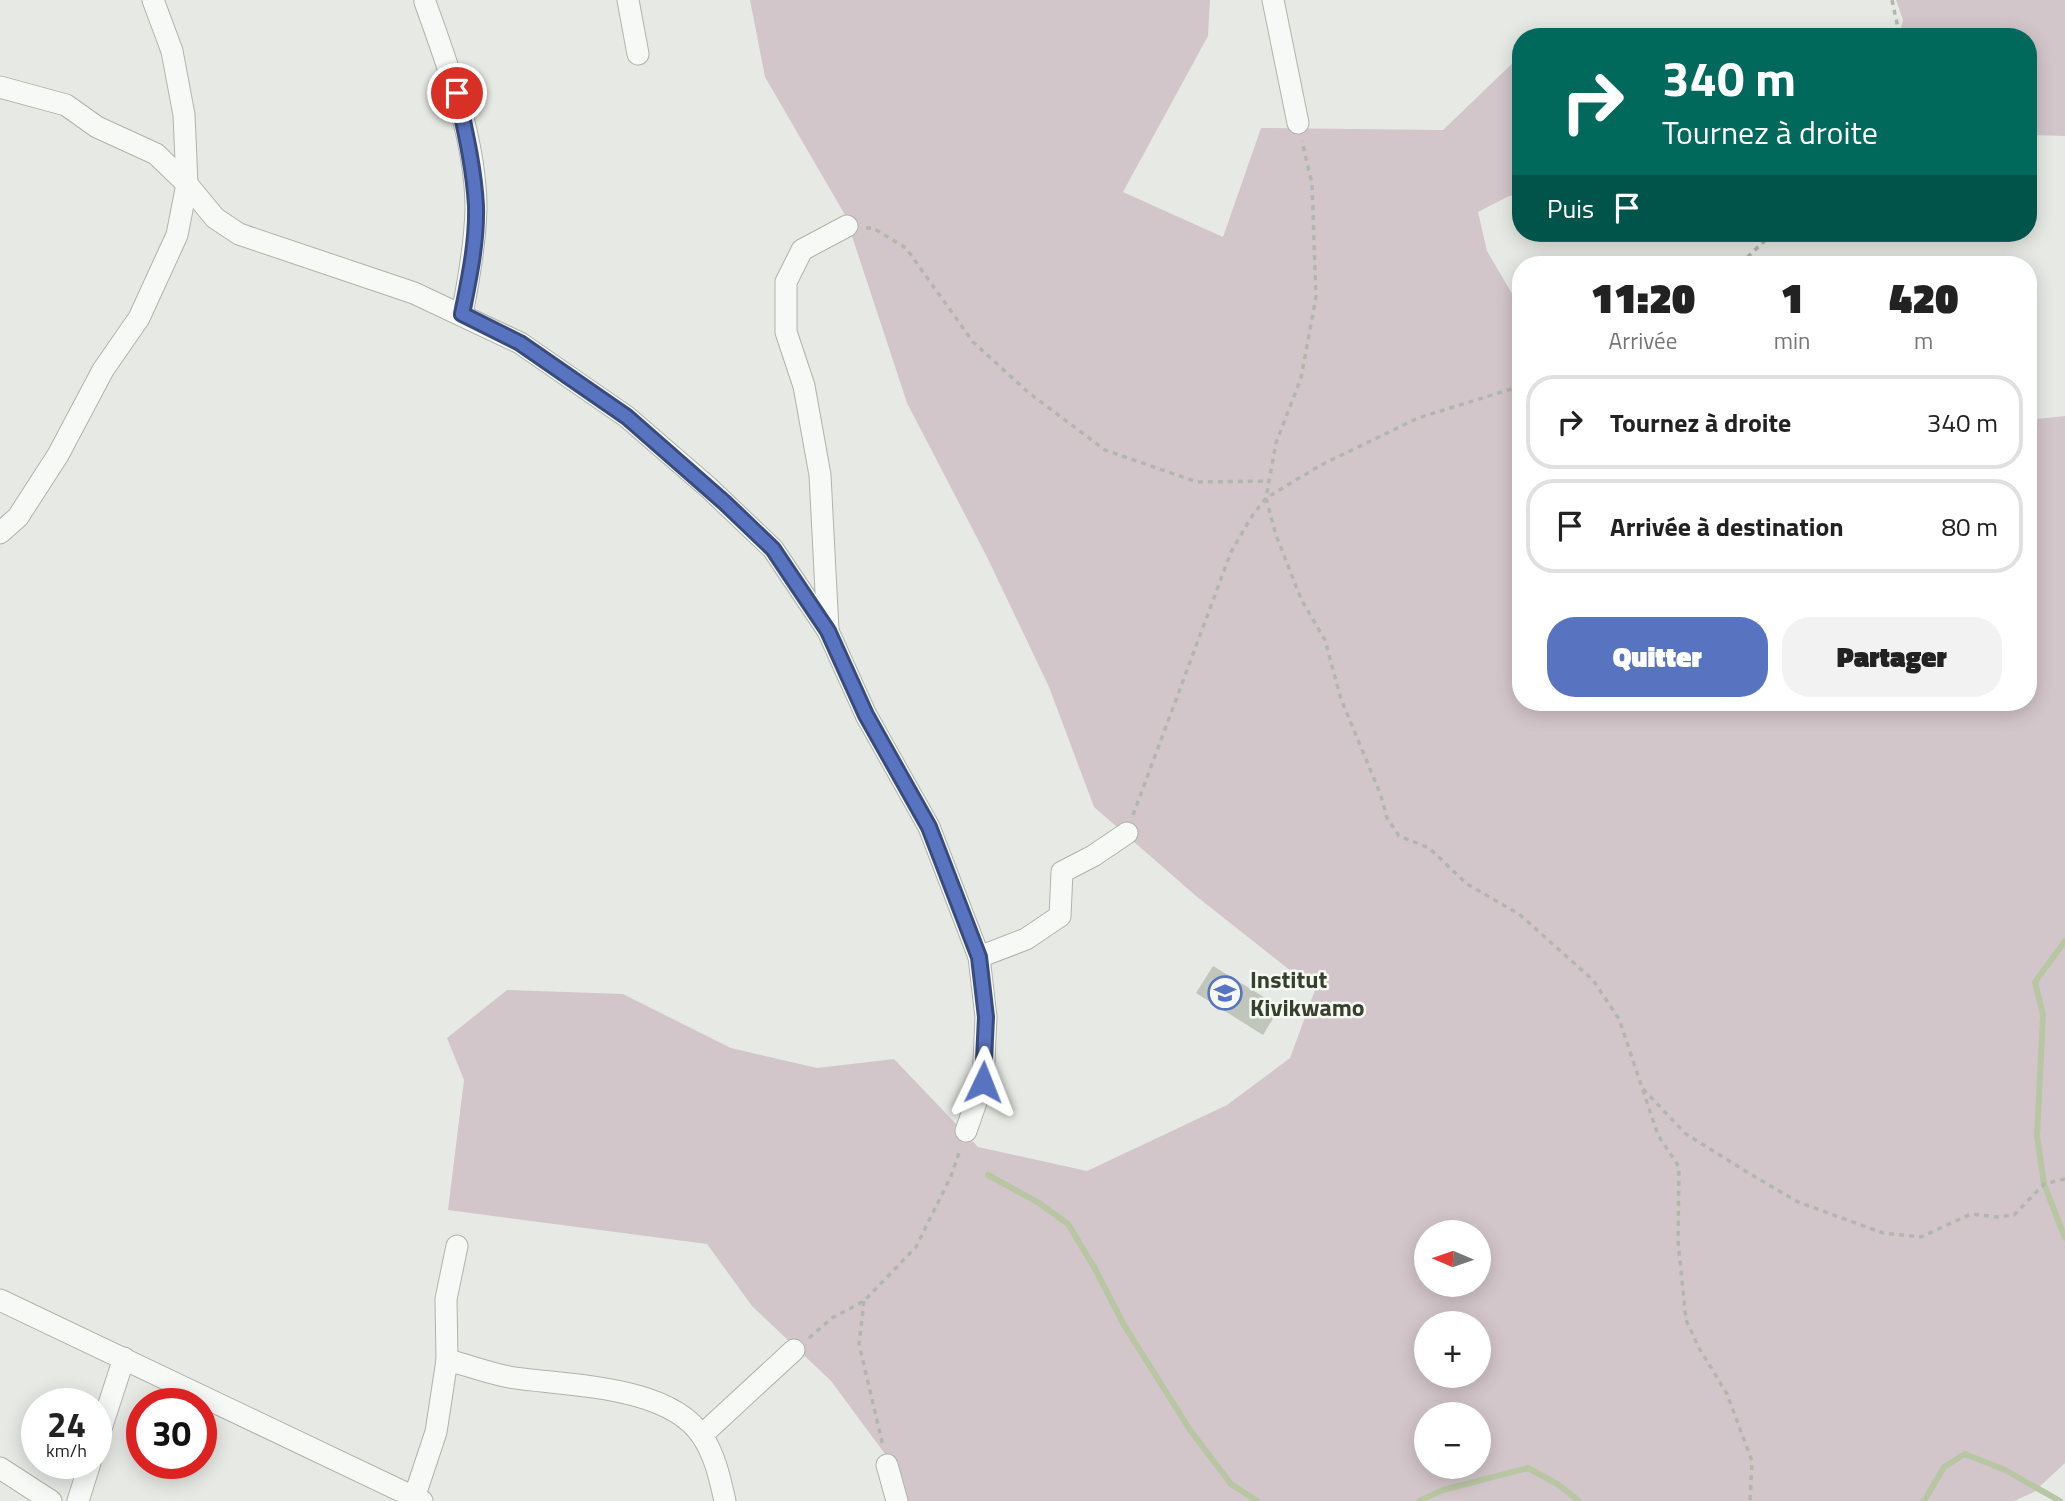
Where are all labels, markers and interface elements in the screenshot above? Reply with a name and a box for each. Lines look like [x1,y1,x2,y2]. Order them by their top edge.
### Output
text: 340 m [1662,40,1796,115]
icon: right [1547,56,1638,147]
pin [427,63,487,123]
icon: arrive [438,74,476,112]
text: Tournez à droite [1662,108,1878,156]
text: Puis [1547,189,1594,228]
icon: arrive [1608,189,1646,227]
text: 11:20 [1591,265,1695,329]
text: 1 [1781,265,1804,329]
text: 420 [1889,265,1958,329]
text: Arrivée [1609,323,1677,358]
text: min [1774,323,1810,358]
text: m [1914,323,1933,358]
icon: right [1551,403,1589,441]
text: Tournez à droite [1610,403,1791,442]
text: 340 m [1927,403,1998,442]
icon: arrive [1551,507,1589,545]
text: Arrivée à destination [1610,507,1844,546]
text: 80 m [1941,507,1998,546]
button: Quitter [1547,617,1768,697]
button: Partager [1782,617,2002,697]
place label: Institut Kivikwamo [1250,961,1365,1025]
school or university icon: Institut Kivikwamo [1206,974,1244,1012]
position arrow [946,1045,1020,1119]
north arrow [1414,1220,1491,1297]
map controls [1414,1220,1491,1479]
button: + [1414,1311,1491,1388]
speed limit sign: 30 [126,1388,217,1479]
text: 24 [47,1397,86,1451]
button: − [1414,1402,1491,1479]
text: km/h [46,1437,87,1464]

